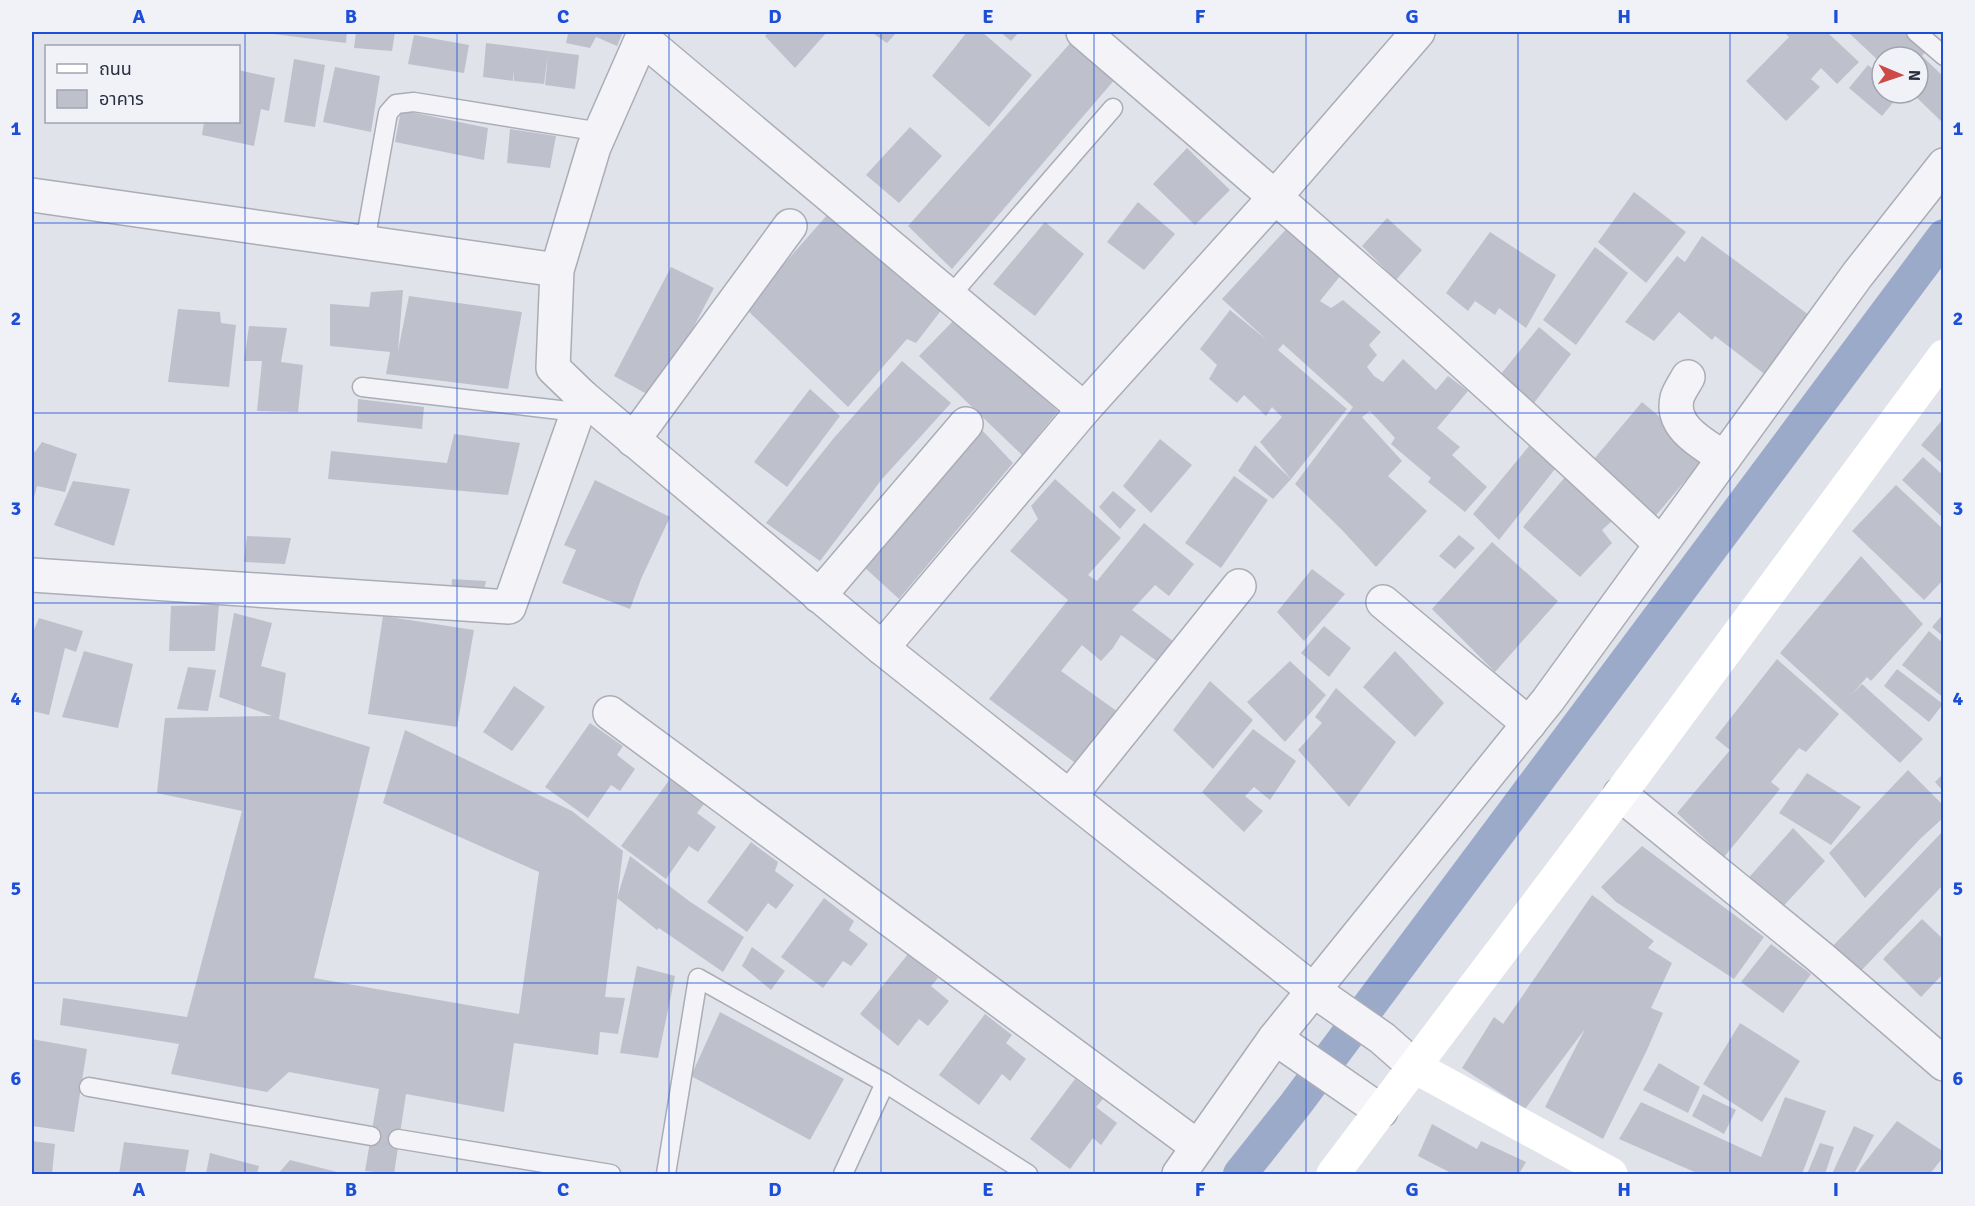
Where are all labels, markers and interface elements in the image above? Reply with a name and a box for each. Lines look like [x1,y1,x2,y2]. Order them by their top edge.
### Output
text: A [133,4,146,29]
text: B [345,4,357,29]
text: C [557,4,569,29]
text: D [768,4,782,29]
text: E [982,4,994,29]
text: F [1195,4,1206,29]
text: G [1405,4,1419,29]
text: H [1617,4,1631,29]
text: I [1833,4,1839,29]
legend [45,45,240,123]
north arrow [1870,45,1930,105]
text: ถนน [99,58,132,80]
text: N [1904,70,1924,81]
text: อาคาร [99,88,144,110]
text: 1 [11,116,22,141]
text: 1 [1953,116,1964,141]
text: 2 [11,306,21,331]
text: 2 [1953,306,1963,331]
text: 3 [11,496,21,521]
text: 3 [1953,496,1963,521]
text: 4 [11,686,22,711]
text: 4 [1953,686,1964,711]
text: 5 [11,876,21,901]
text: 5 [1953,876,1963,901]
text: 6 [11,1066,22,1091]
text: 6 [1953,1066,1964,1091]
text: A [133,1177,146,1202]
text: B [345,1177,357,1202]
text: C [557,1177,569,1202]
text: D [768,1177,782,1202]
text: E [982,1177,994,1202]
text: F [1195,1177,1206,1202]
text: G [1405,1177,1419,1202]
text: H [1617,1177,1631,1202]
text: I [1833,1177,1839,1202]

